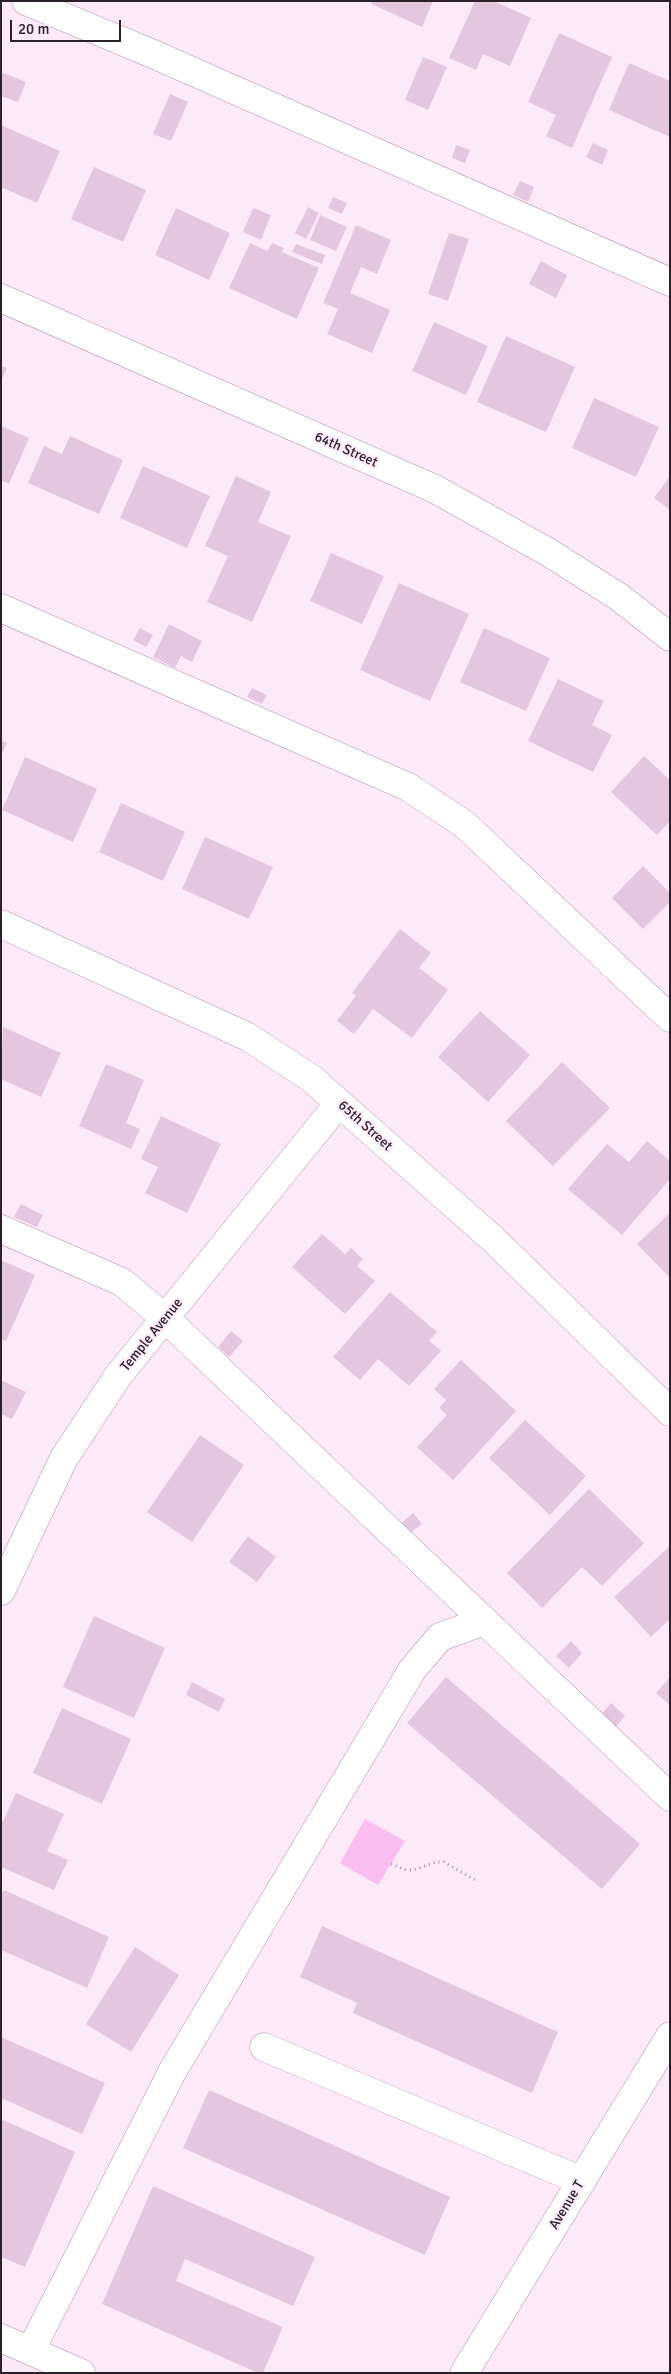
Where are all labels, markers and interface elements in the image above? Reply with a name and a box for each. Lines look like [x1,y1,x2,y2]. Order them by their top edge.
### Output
scale bar [12,10,124,42]
text: 20 m [18,20,49,38]
street label: 64th Street [312,429,380,471]
street label: 65th Street [334,1097,396,1155]
street label: Temple Avenue [117,1295,187,1375]
street label: Avenue T [546,2178,588,2232]

